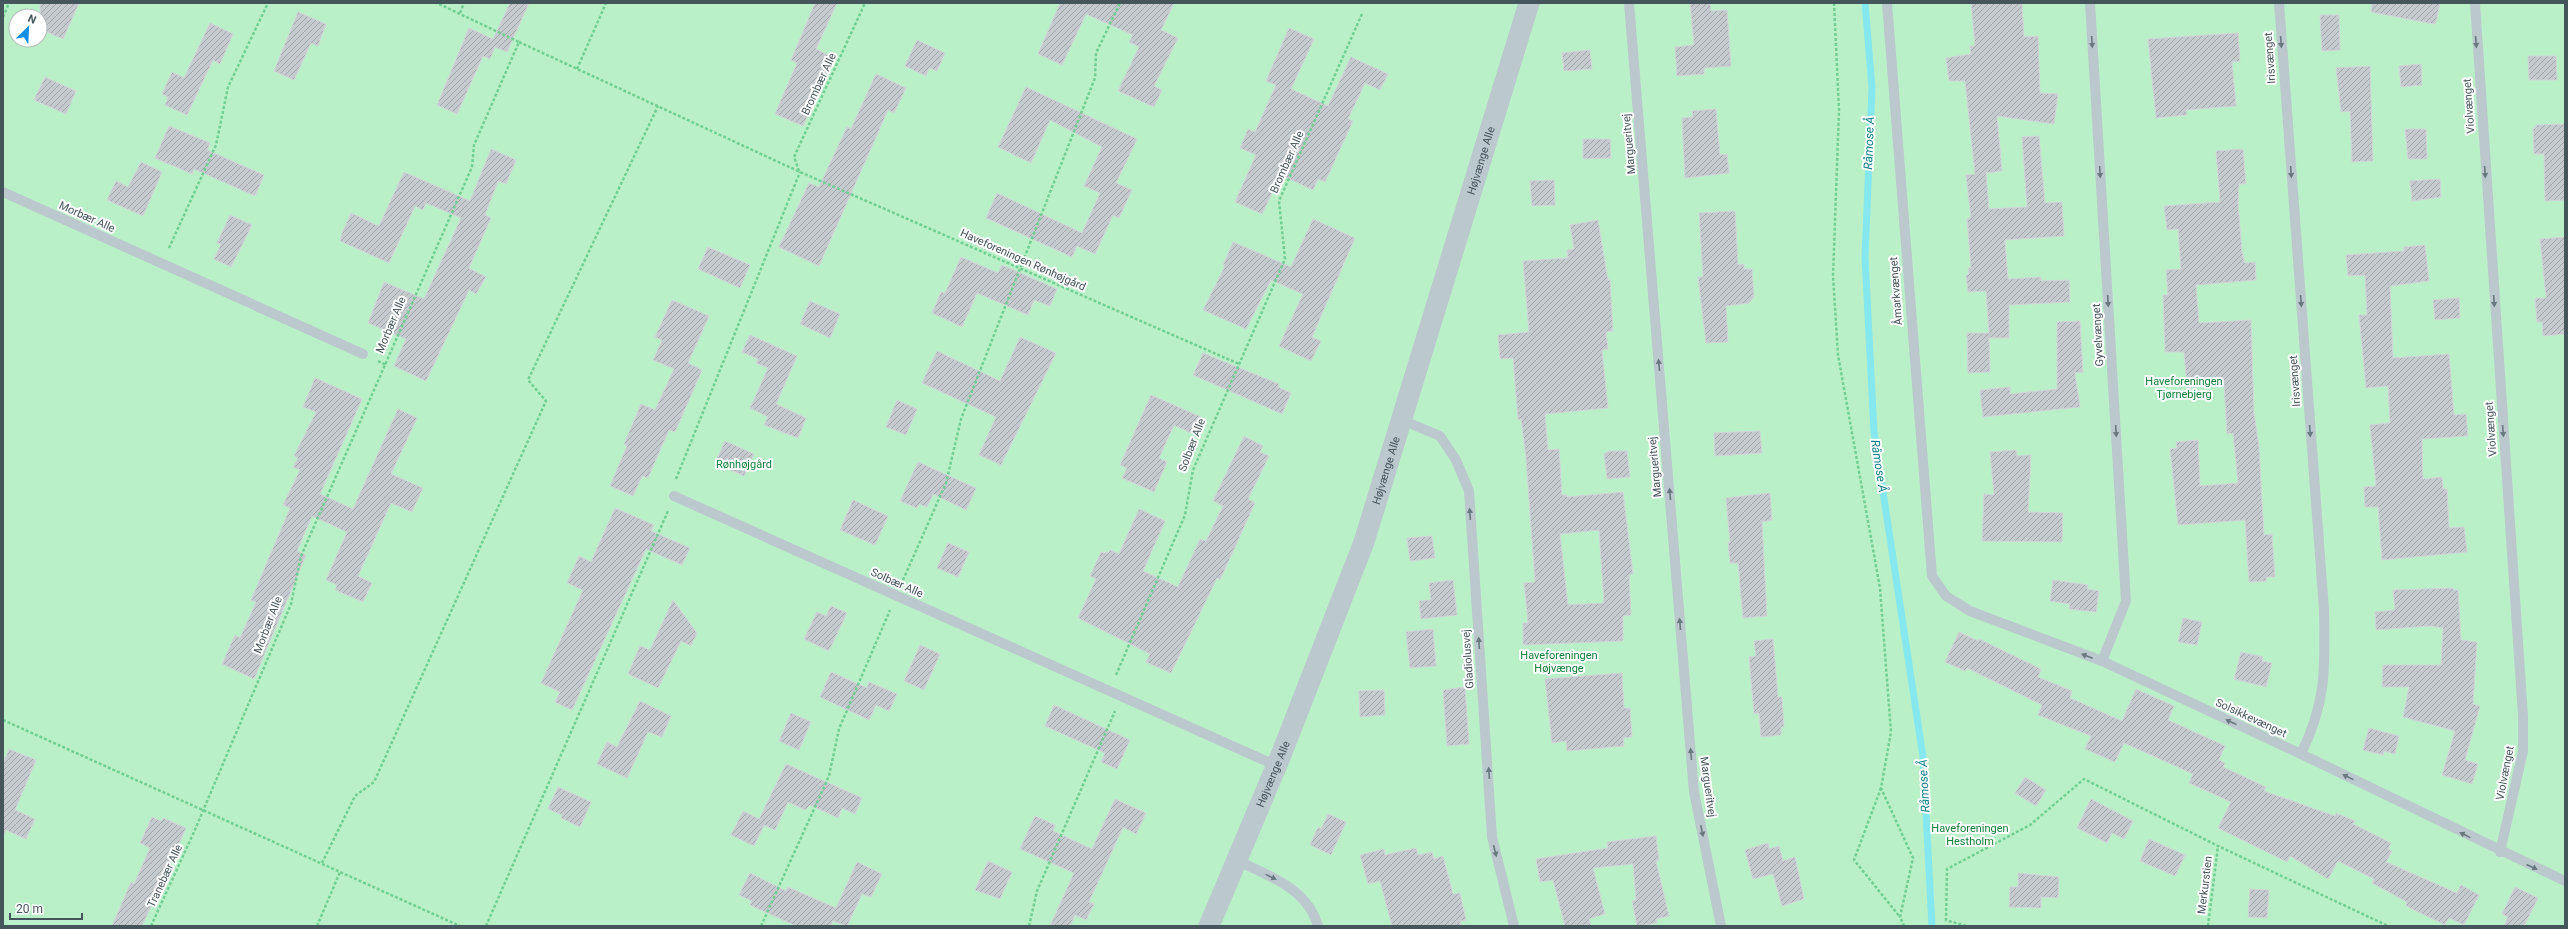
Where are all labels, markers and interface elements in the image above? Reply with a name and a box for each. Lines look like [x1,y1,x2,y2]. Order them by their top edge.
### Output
north arrow [8,8,48,48]
text: N [26,12,38,27]
street label: Irisvænget [2262,32,2278,84]
one-way arrow [2089,36,2096,48]
one-way arrow [2278,36,2285,48]
one-way arrow [2473,36,2480,48]
street label: Brombær Alle [799,51,839,117]
street label: Violvænget [2461,78,2477,134]
street label: Margueritvej [1620,113,1638,175]
water label: Råmose Å [1859,116,1877,170]
street label: Højvænge Alle [1464,125,1497,196]
street label: Brombær Alle [1267,129,1307,195]
one-way arrow [2097,166,2103,179]
one-way arrow [2287,166,2294,178]
one-way arrow [2482,166,2489,178]
street label: Morbær Alle [57,199,117,235]
street label: Haveforeningen Rønhøjgård [958,226,1088,294]
street label: Åmarkvænget [1886,256,1905,326]
street label: Morbær Alle [373,295,409,355]
one-way arrow [2105,295,2111,308]
one-way arrow [2297,295,2304,307]
one-way arrow [2491,295,2498,307]
street label: Gyvelvænget [2090,303,2106,367]
street label: Irisvænget [2287,355,2303,407]
one-way arrow [1656,359,1662,371]
park label: Haveforeningen Tjørnebjerg [2145,375,2223,401]
street label: Violvænget [2483,401,2499,457]
street label: Solbær Alle [1176,416,1208,473]
one-way arrow [2112,425,2119,437]
one-way arrow [2307,425,2314,437]
one-way arrow [2500,425,2507,437]
street label: Højvænge Alle [1369,435,1403,506]
street label: Margueritvej [1646,436,1664,498]
water label: Råmose Å [1868,438,1892,493]
park label: Rønhøjgård [716,458,772,471]
one-way arrow [1666,488,1673,500]
one-way arrow [1467,508,1474,520]
street label: Solbær Alle [869,566,925,600]
street label: Morbær Alle [251,595,285,655]
one-way arrow [1677,618,1684,630]
street label: Gladiolusvej [1459,629,1477,689]
one-way arrow [1476,637,1483,649]
park label: Haveforeningen Højvænge [1520,649,1598,675]
one-way arrow [2081,652,2093,658]
street label: Solsikkevænget [2213,696,2289,740]
one-way arrow [2224,718,2236,724]
street label: Højvænge Alle [1253,739,1292,809]
street label: Violvænget [2493,744,2517,801]
one-way arrow [1688,748,1694,760]
street label: Margueritvej [1697,756,1719,818]
water label: Råmose Å [1914,759,1932,813]
one-way arrow [1485,767,1492,779]
one-way arrow [2343,774,2354,780]
park label: Haveforeningen Hestholm [1931,822,2009,848]
one-way arrow [1699,825,1705,837]
one-way arrow [2459,831,2471,838]
street label: Tranebær Alle [145,842,185,909]
one-way arrow [1492,845,1498,857]
street label: Merkurstien [2195,855,2215,915]
one-way arrow [2527,864,2538,870]
one-way arrow [1266,874,1277,880]
scale bar [10,895,82,921]
text: 20 m [16,902,43,916]

